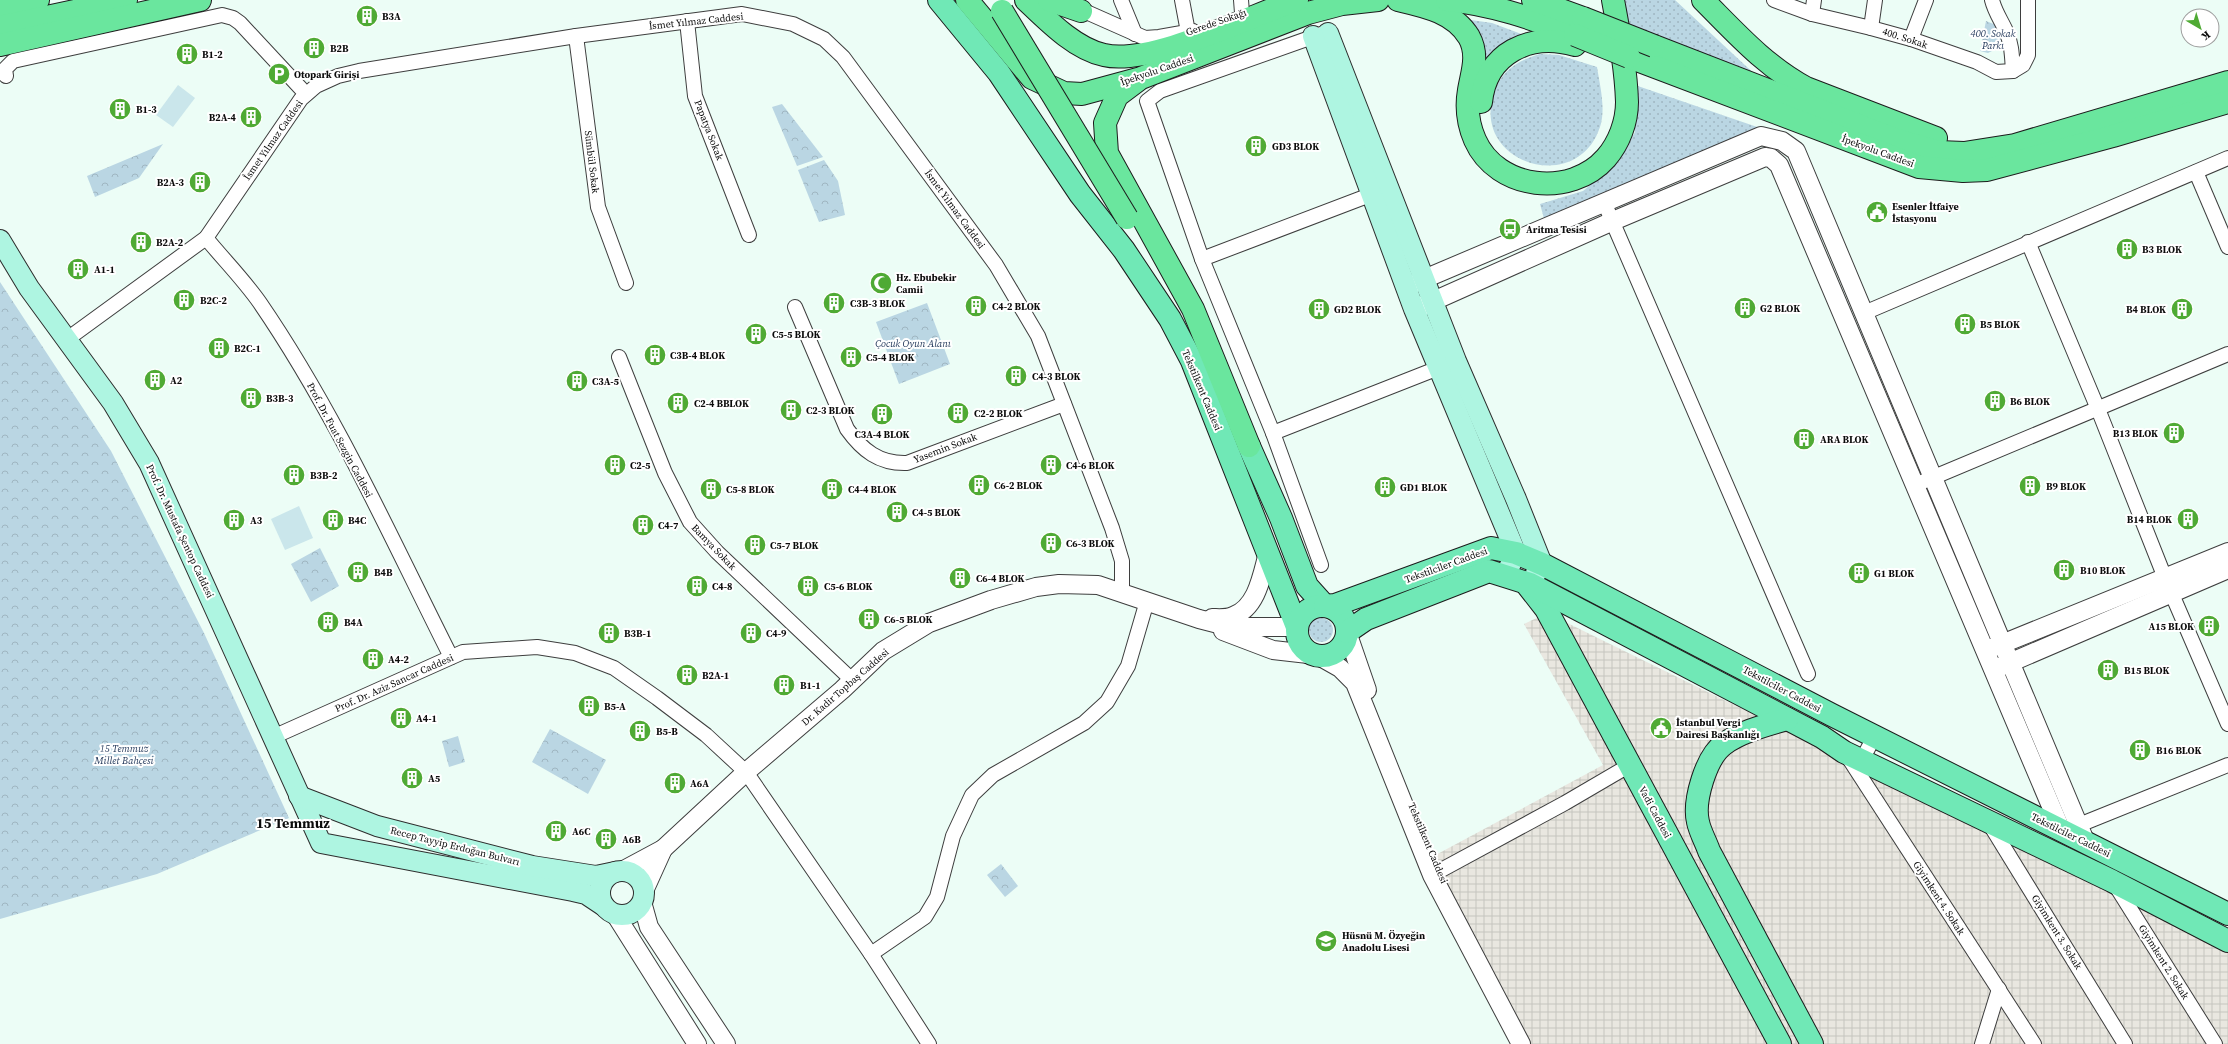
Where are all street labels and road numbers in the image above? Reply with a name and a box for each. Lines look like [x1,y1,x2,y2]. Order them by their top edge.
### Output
street label: Gerede Sokağı [1184,6,1248,38]
street label: İsmet Yılmaz Caddesi [648,10,744,32]
street label: 400. Sokak [1881,25,1930,52]
street label: İpekyolu Caddesi [1119,51,1195,89]
street label: İsmet Yılmaz Caddesi [240,97,306,183]
street label: Papatya Sokak [691,98,727,163]
street label: Sümbül Sokak [582,130,602,195]
street label: İpekyolu Caddesi [1840,132,1916,170]
street label: İsmet Yılmaz Caddesi [922,167,988,251]
street label: Tekstilkent Caddesi [1179,348,1225,432]
street label: Prof. Dr. Fuat Sezgin Caddesi [304,380,376,500]
street label: Yasemin Sokak [911,430,979,466]
street label: Prof. Dr. Mustafa Şentop Caddesi [143,462,217,600]
street label: Bamya Sokak [689,521,740,573]
street label: Tekstilciler Caddesi [1403,544,1489,586]
street label: Dr. Kadir Topbaş Caddesi [799,645,891,729]
street label: Prof. Dr. Aziz Sancar Caddesi [333,651,455,715]
street label: Tekstilciler Caddesi [1741,663,1823,715]
street label: Vadi Caddesi [1636,784,1674,840]
street label: Tekstilkent Caddesi [1405,801,1451,885]
street label: Tekstilciler Caddesi [2029,810,2113,860]
street label: Recep Tayyip Erdoğan Bulvarı [389,824,521,868]
street label: Giyimkent 4. Sokak [1910,859,1968,938]
street label: Giyimkent 3. Sokak [2029,892,2085,972]
street label: Giyimkent 2. Sokak [2136,922,2192,1002]

